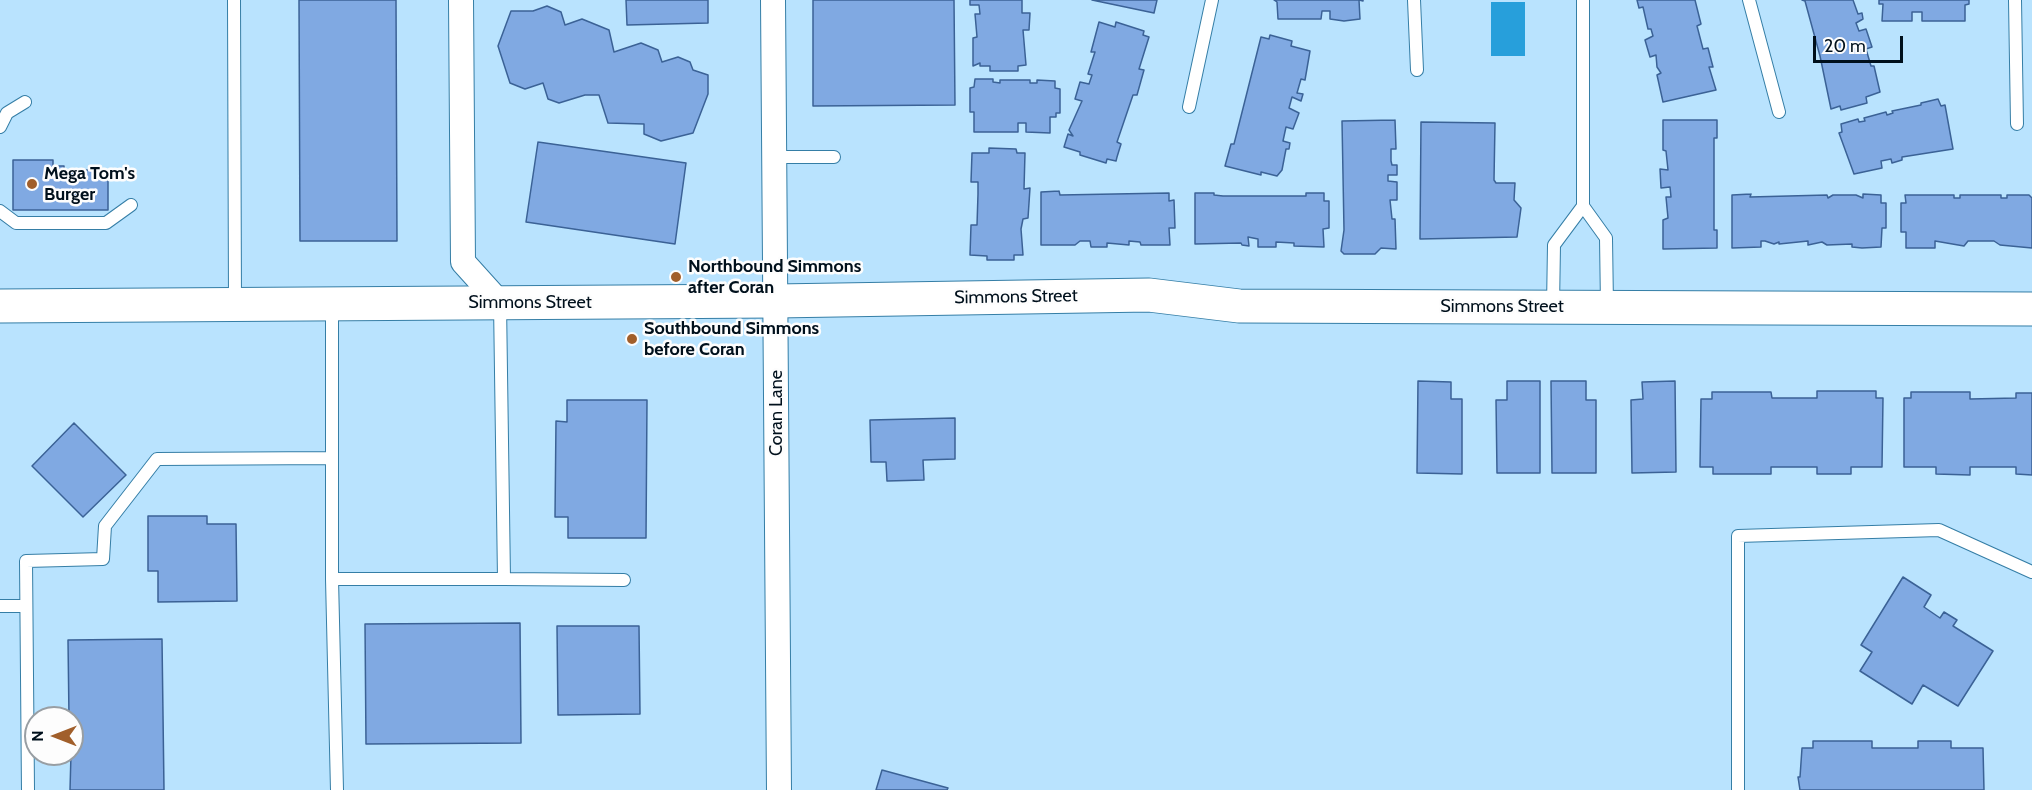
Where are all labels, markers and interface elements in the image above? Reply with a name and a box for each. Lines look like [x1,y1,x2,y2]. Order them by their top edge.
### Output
scale bar [1816,24,1906,62]
text: 20 m [1824,35,1866,57]
place label: Mega Tom's Burger [44,163,135,206]
marker: Mega Tom's Burger [25,177,39,191]
place label: Northbound Simmons after Coran [688,256,861,298]
marker: Northbound Simmons after Coran [669,270,683,284]
street label: Simmons Street [954,285,1078,309]
street label: Simmons Street [468,292,592,314]
street label: Simmons Street [1440,296,1564,318]
place label: Southbound Simmons before Coran [644,318,819,360]
marker: Southbound Simmons before Coran [625,332,639,346]
street label: Coran Lane [766,370,788,456]
north arrow [24,706,84,766]
text: N [28,730,47,742]

